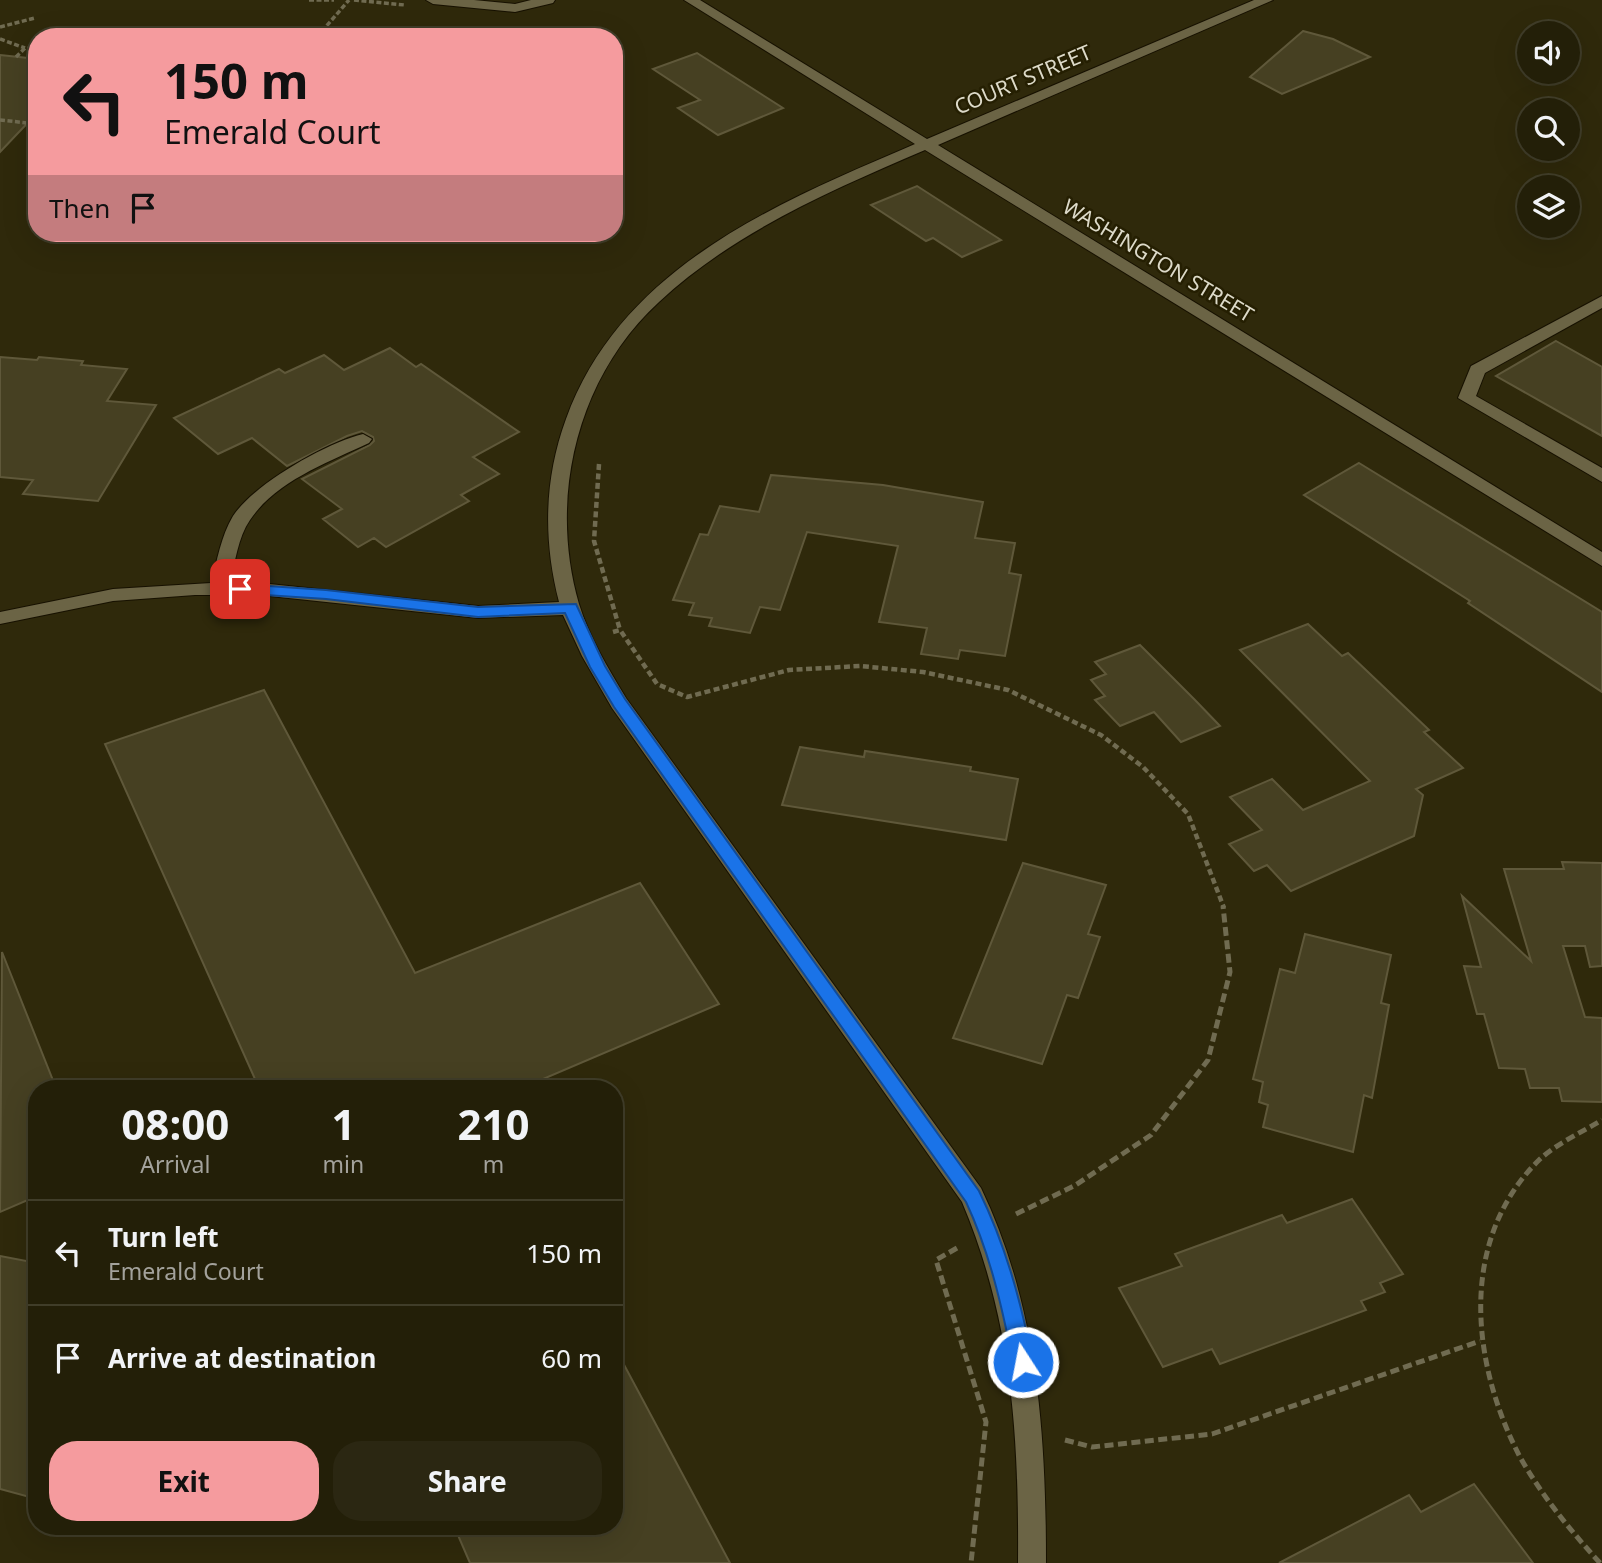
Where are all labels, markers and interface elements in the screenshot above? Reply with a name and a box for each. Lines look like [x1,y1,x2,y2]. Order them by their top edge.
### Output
map controls [1517,21,1580,238]
button: sound [1517,21,1580,84]
street label: COURT STREET [950,38,1096,121]
text: 150 m [164,47,309,113]
icon: left [49,56,140,147]
button: search [1517,98,1580,161]
text: Emerald Court [164,110,381,153]
button: layers [1517,175,1580,238]
icon: arrive [124,189,162,227]
text: Then [49,190,110,226]
street label: WASHINGTON STREET [1058,192,1259,328]
pin [210,559,270,619]
icon: arrive [221,570,259,608]
text: 08:00 [121,1095,229,1152]
text: 1 [331,1095,355,1152]
text: 210 [458,1095,530,1152]
text: Arrival [140,1148,210,1180]
text: min [323,1148,364,1180]
text: m [483,1148,504,1180]
text: Turn left [108,1219,219,1255]
icon: left [49,1234,87,1272]
text: 150 m [526,1235,602,1271]
text: Emerald Court [108,1255,264,1287]
position arrow [986,1325,1060,1399]
icon: arrive [49,1339,87,1377]
text: Arrive at destination [108,1340,377,1376]
text: 60 m [541,1340,602,1376]
button: Exit [49,1441,319,1521]
button: Share [333,1441,602,1521]

